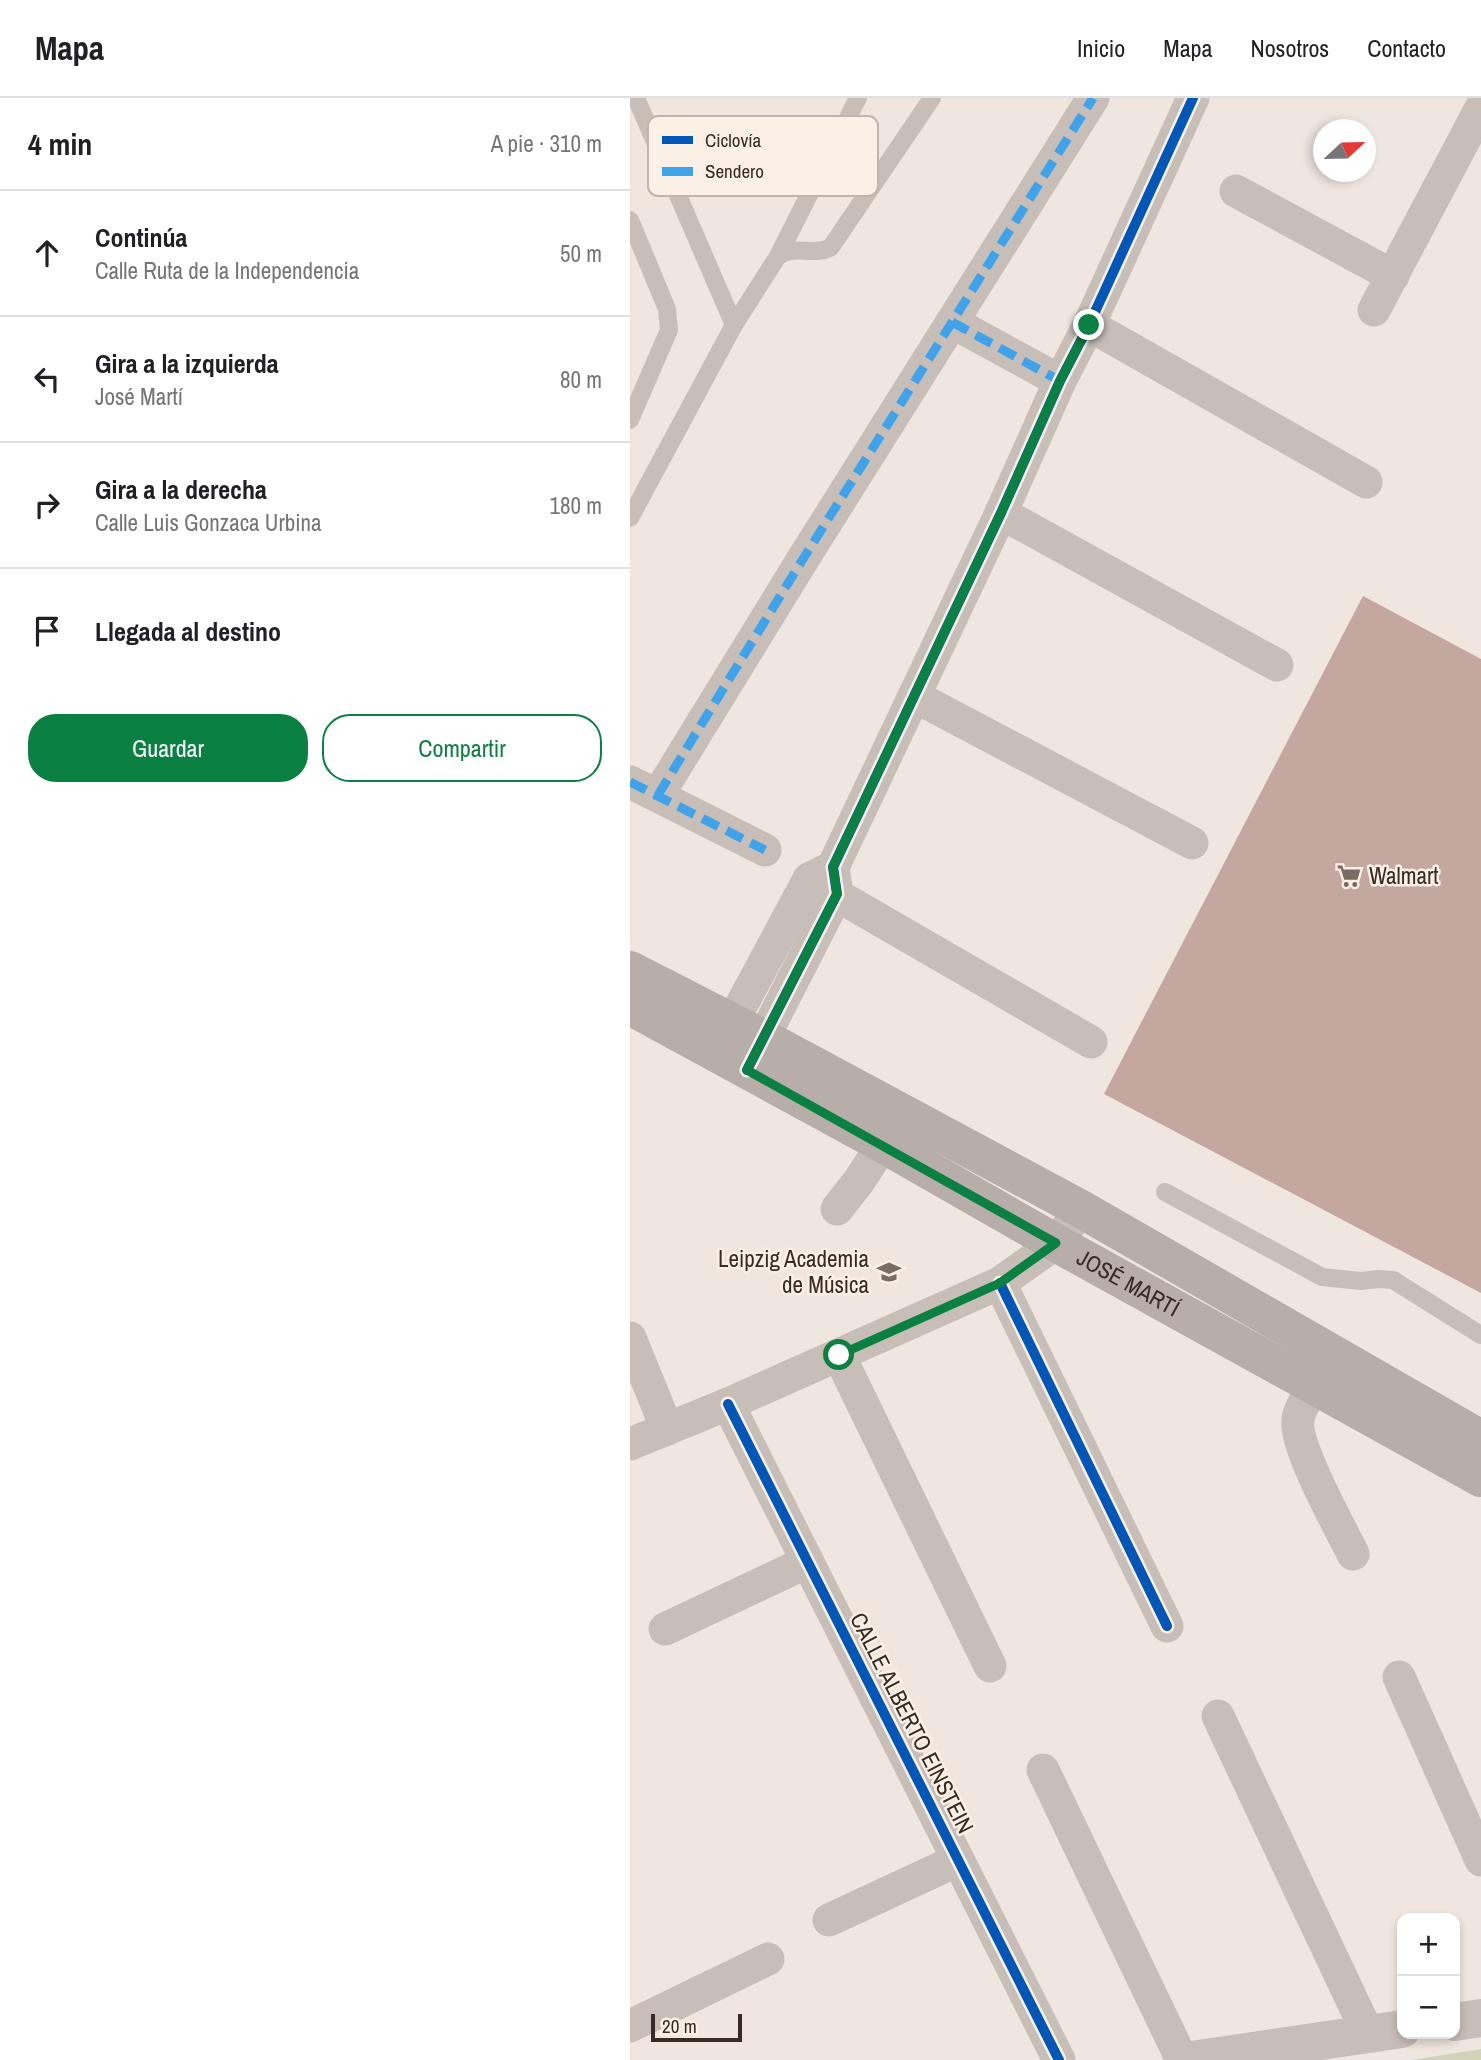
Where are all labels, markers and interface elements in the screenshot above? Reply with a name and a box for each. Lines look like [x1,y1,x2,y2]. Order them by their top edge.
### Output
text: Mapa [35,26,104,70]
text: Inicio [1077,32,1125,64]
text: Mapa [1163,32,1212,64]
text: Nosotros [1250,32,1329,64]
text: Contacto [1367,32,1446,64]
legend [648,116,878,196]
north arrow [1313,119,1376,182]
text: 4 min [28,124,92,164]
text: Ciclovía [705,127,762,153]
text: A pie · 310 m [491,128,602,159]
text: Sendero [705,158,764,184]
text: Continúa [95,220,187,255]
icon: ahead [28,234,66,272]
text: 50 m [560,238,602,269]
text: Calle Ruta de la Independencia [95,255,359,286]
route end [1073,309,1104,340]
text: Gira a la izquierda [95,346,279,381]
icon: left [28,360,66,398]
text: 80 m [560,364,602,395]
text: José Martí [95,381,183,412]
text: Gira a la derecha [95,472,267,507]
icon: right [28,486,66,524]
text: 180 m [550,490,602,521]
text: Calle Luis Gonzaca Urbina [95,507,321,538]
icon: arrive [28,612,66,650]
text: Llegada al destino [95,614,281,649]
button: Guardar [28,714,308,782]
button: Compartir [322,714,602,782]
place label: Walmart [1369,860,1439,891]
supermarket icon: Walmart [1335,862,1363,890]
street label: JOSÉ MARTÍ [1072,1242,1186,1324]
place label: Leipzig Academia de Música [718,1243,870,1300]
school or university icon: Leipzig Academia de Música [875,1258,903,1286]
route start [823,1339,854,1370]
street label: CALLE ALBERTO EINSTEIN [843,1607,982,1838]
map controls [1397,1913,1460,2039]
button: + [1397,1913,1460,1976]
button: − [1397,1976,1460,2039]
scale bar [651,2011,742,2043]
text: 20 m [662,2013,697,2039]

